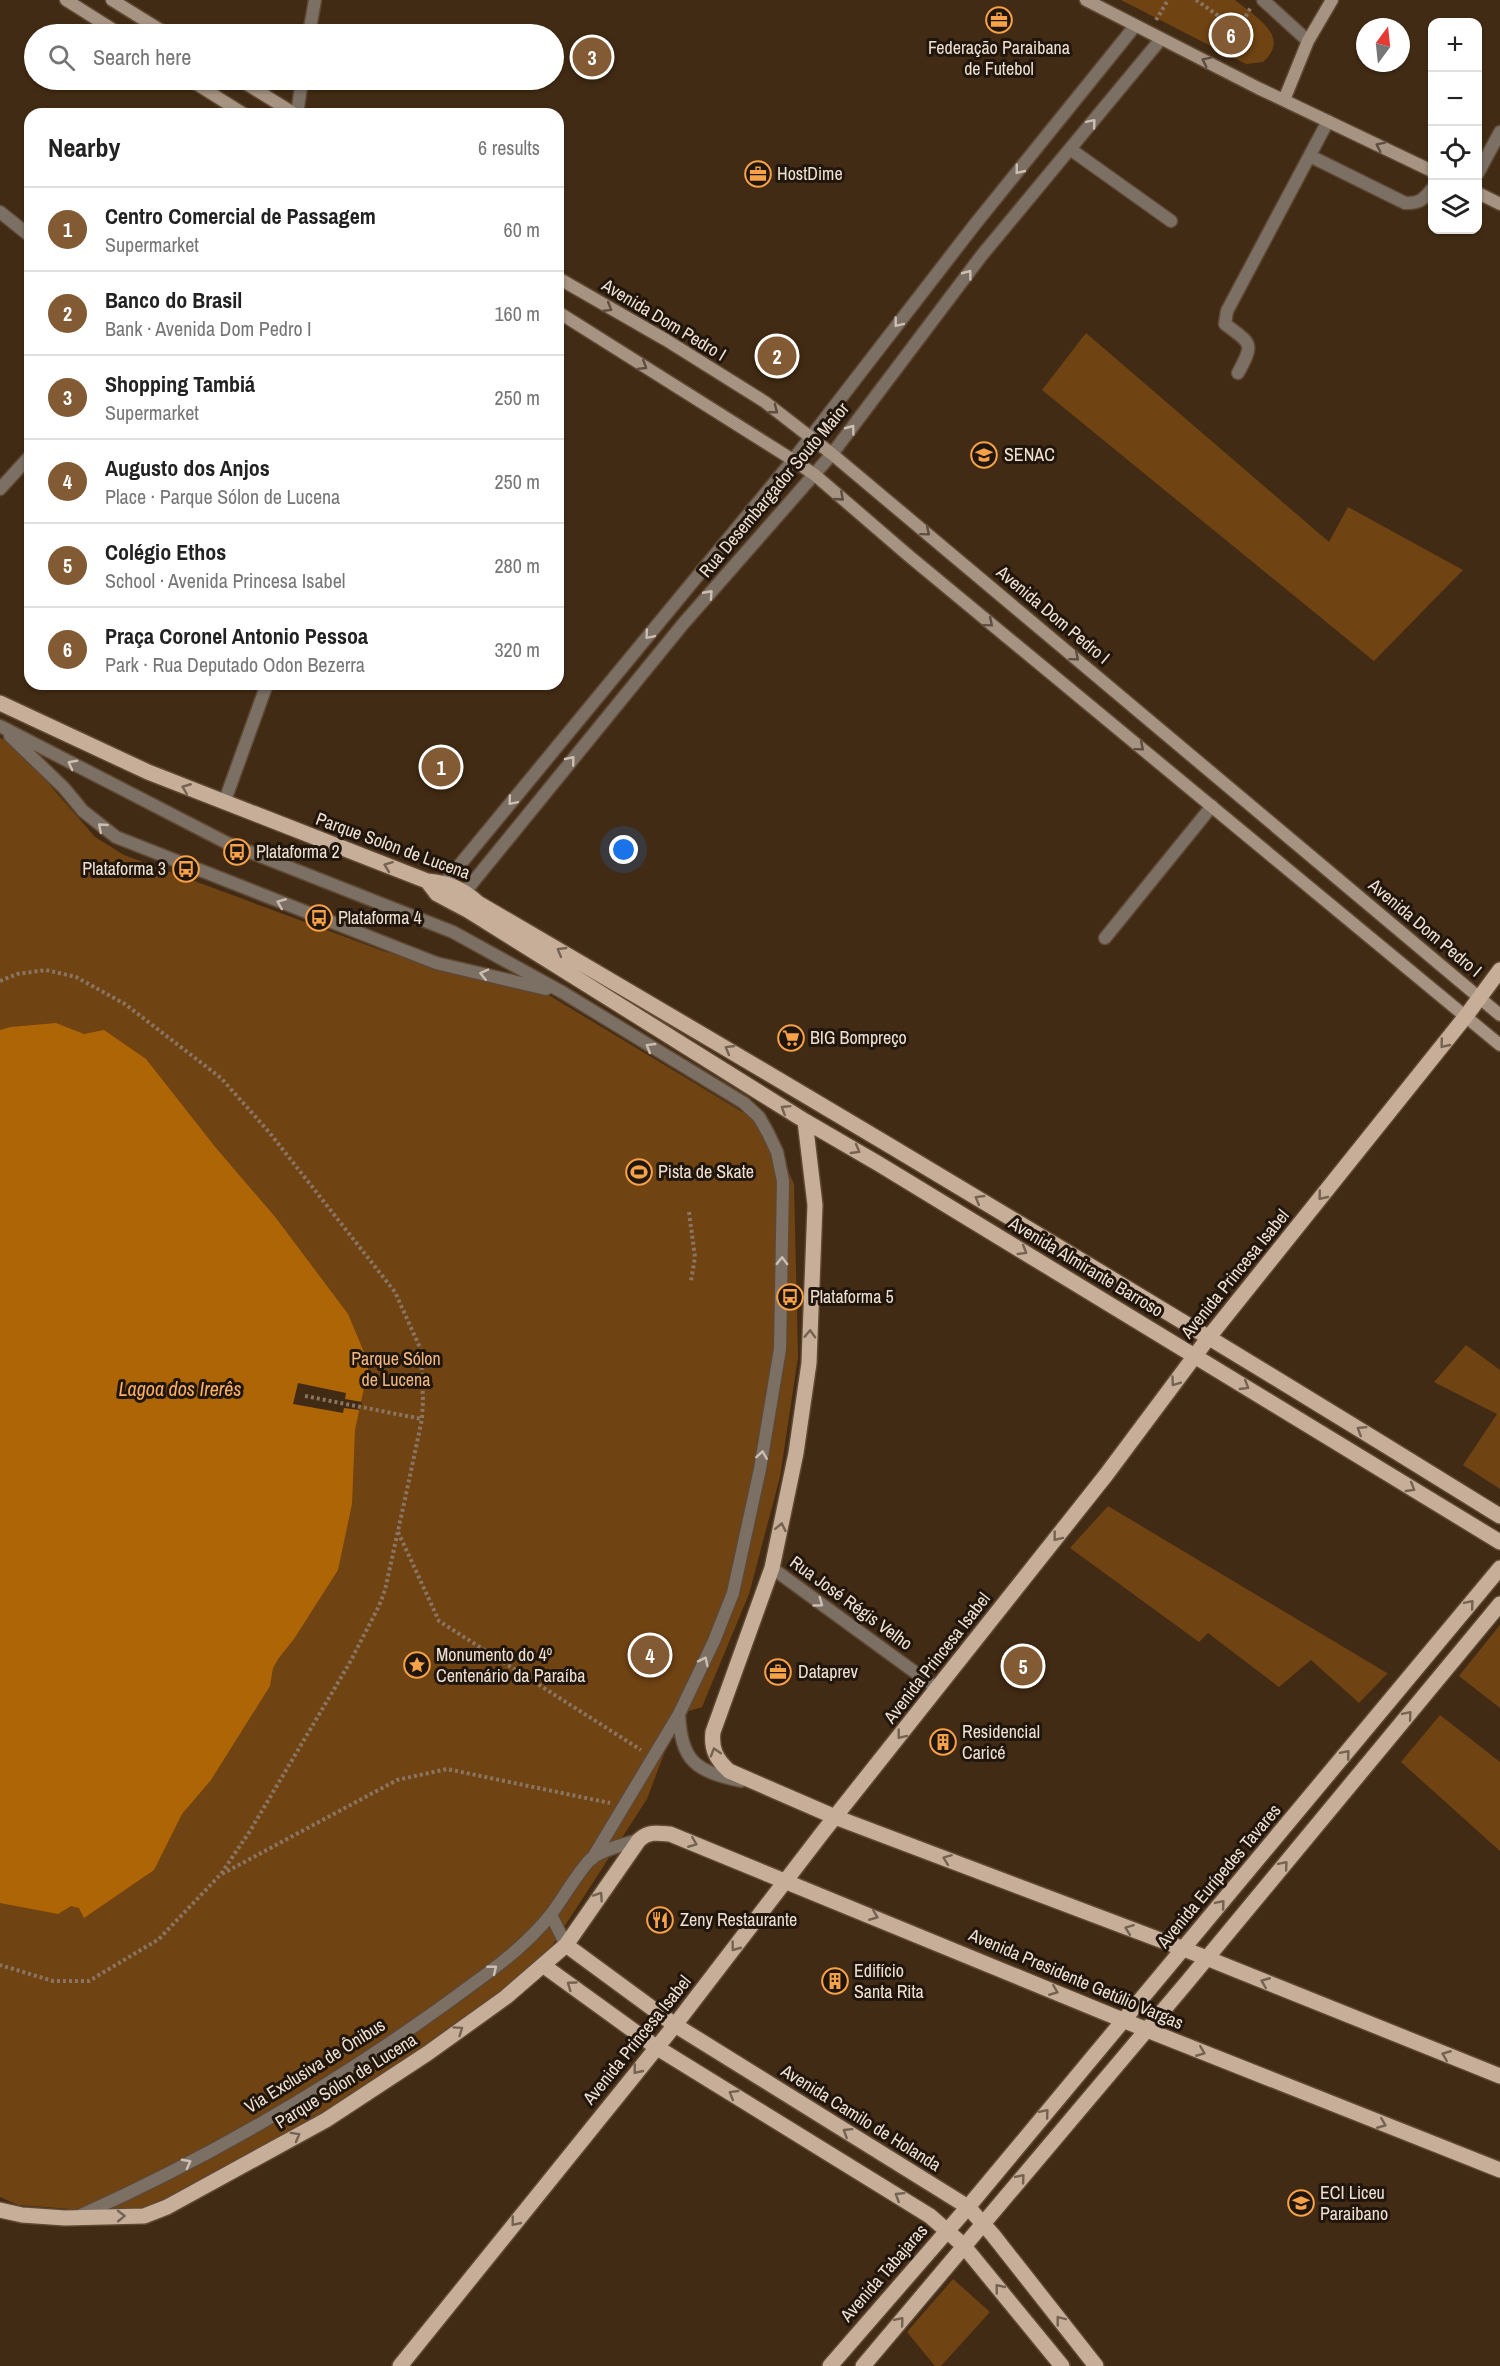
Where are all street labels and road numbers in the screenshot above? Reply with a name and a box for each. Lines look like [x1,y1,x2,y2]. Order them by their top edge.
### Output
street label: Avenida Dom Pedro I [597,272,731,367]
street label: Rua Desembargador Souto Maior [693,397,854,583]
street label: Avenida Dom Pedro I [991,559,1115,669]
street label: Parque Solon de Lucena [313,806,474,885]
street label: Avenida Dom Pedro I [1363,872,1487,982]
street label: Avenida Princesa Isabel [1174,1204,1295,1344]
street label: Avenida Almirante Barroso [1003,1210,1168,1323]
street label: Rua José Régis Velho [785,1550,918,1656]
street label: Avenida Princesa Isabel [877,1587,996,1729]
street label: Avenida Eurípedes Tavares [1150,1798,1286,1954]
street label: Avenida Presidente Getúlio Vargas [964,1922,1187,2035]
street label: Avenida Princesa Isabel [576,1970,697,2110]
street label: Via Exclusiva de Ônibus [240,2012,390,2119]
street label: Parque Sólon de Lucena [270,2027,421,2134]
street label: Avenida Camilo de Holanda [776,2058,946,2177]
street label: Avenida Tabajaras [833,2218,933,2328]

